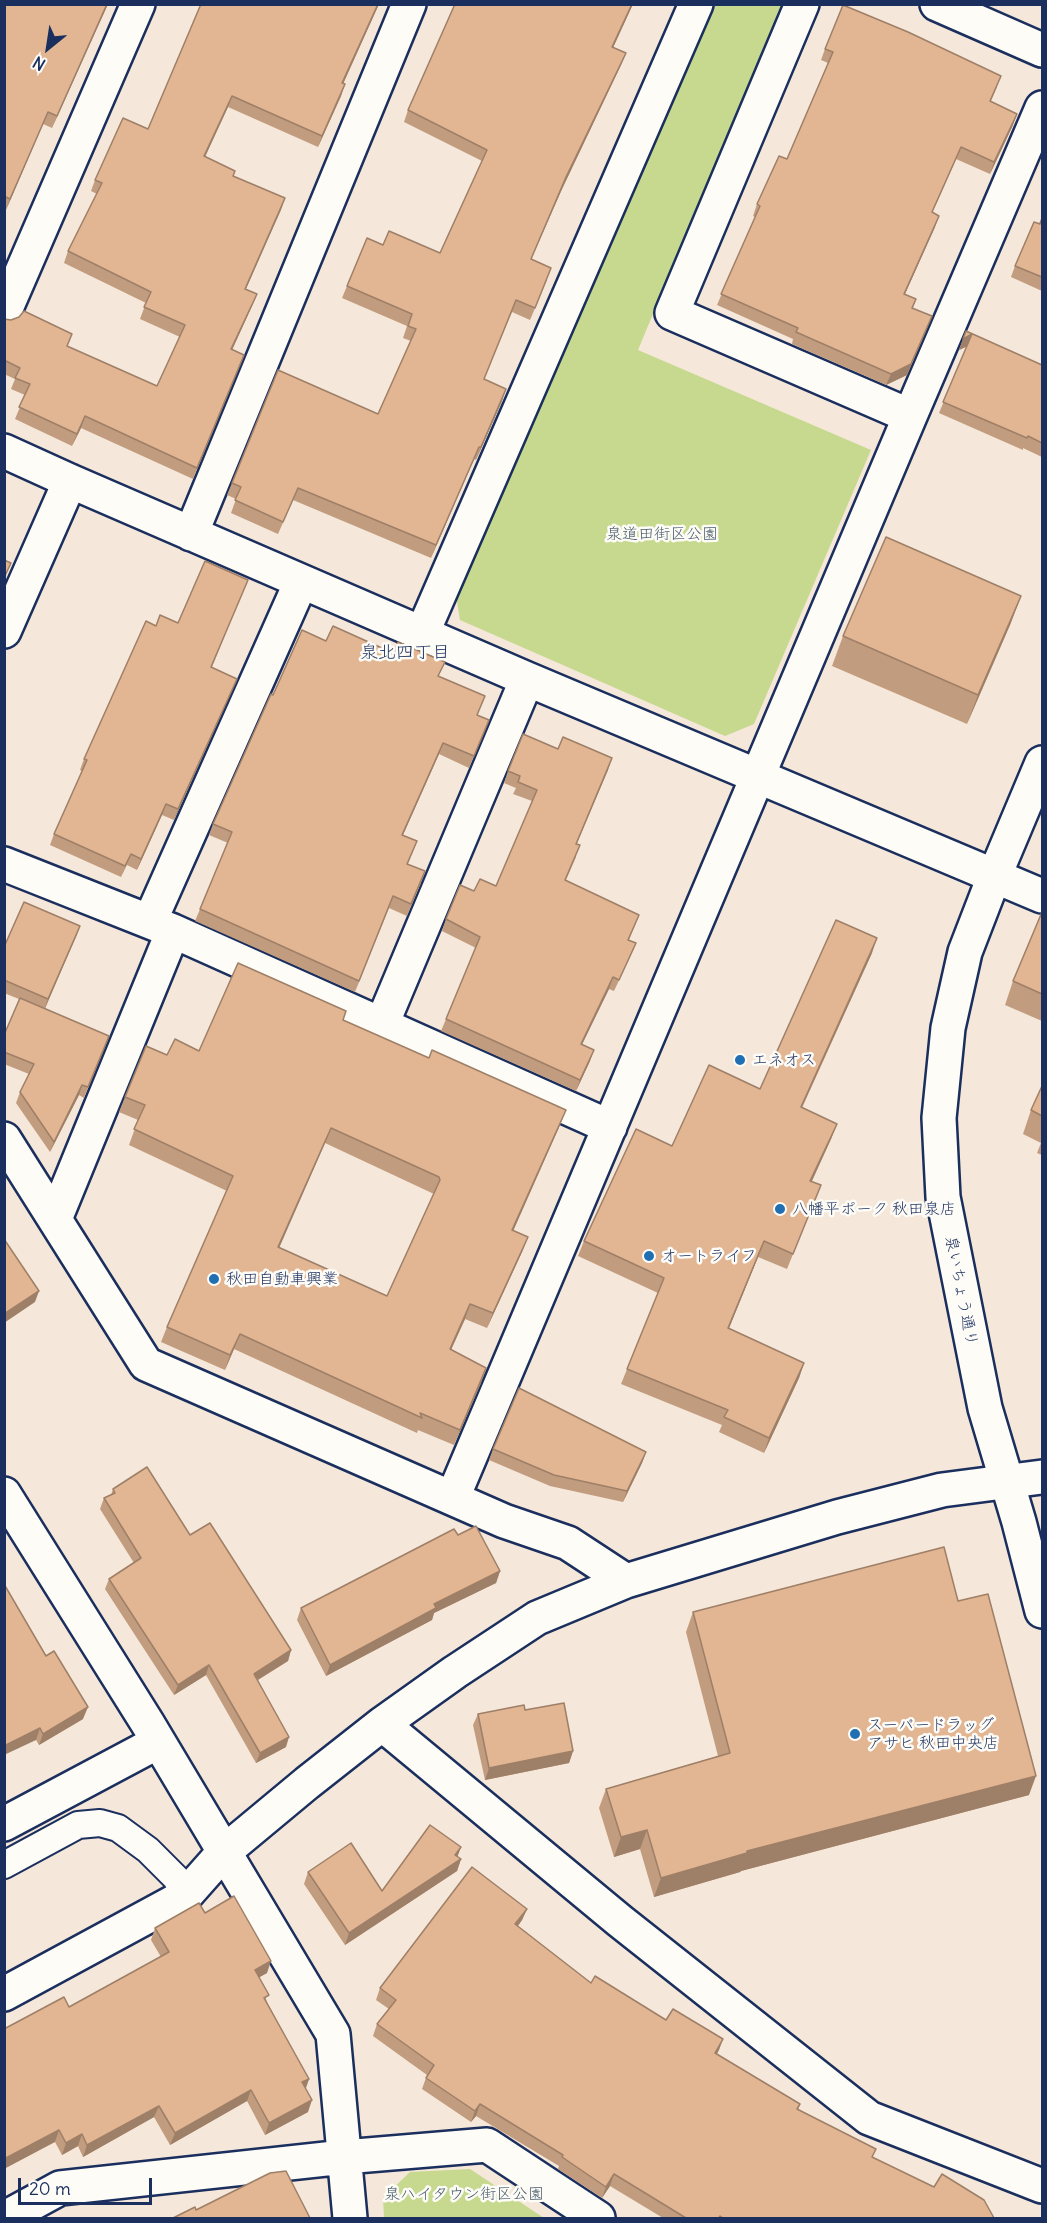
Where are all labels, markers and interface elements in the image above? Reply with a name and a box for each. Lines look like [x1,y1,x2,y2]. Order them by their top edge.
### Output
north arrow [18,18,78,78]
text: N [29,52,49,75]
park label: 泉道田街区公園 [606,524,718,544]
district label: 泉北四丁目 [360,642,450,664]
place label: エネオス [752,1050,816,1070]
marker: エネオス [733,1053,747,1067]
place label: 八幡平ポーク 秋田泉店 [792,1199,956,1219]
marker: 八幡平ポーク 秋田泉店 [773,1202,787,1216]
street label: 泉いちょう通り [941,1234,981,1348]
place label: オートライフ [661,1246,757,1266]
marker: オートライフ [642,1249,656,1263]
place label: 秋田自動車興業 [226,1269,338,1289]
marker: 秋田自動車興業 [207,1272,221,1286]
place label: スーパードラッグ アサヒ 秋田中央店 [867,1715,999,1753]
marker: スーパードラッグ アサヒ 秋田中央店 [848,1727,862,1741]
scale bar [21,2166,154,2204]
text: 20 m [29,2177,71,2200]
park label: 泉ハイタウン街区公園 [384,2184,544,2204]

